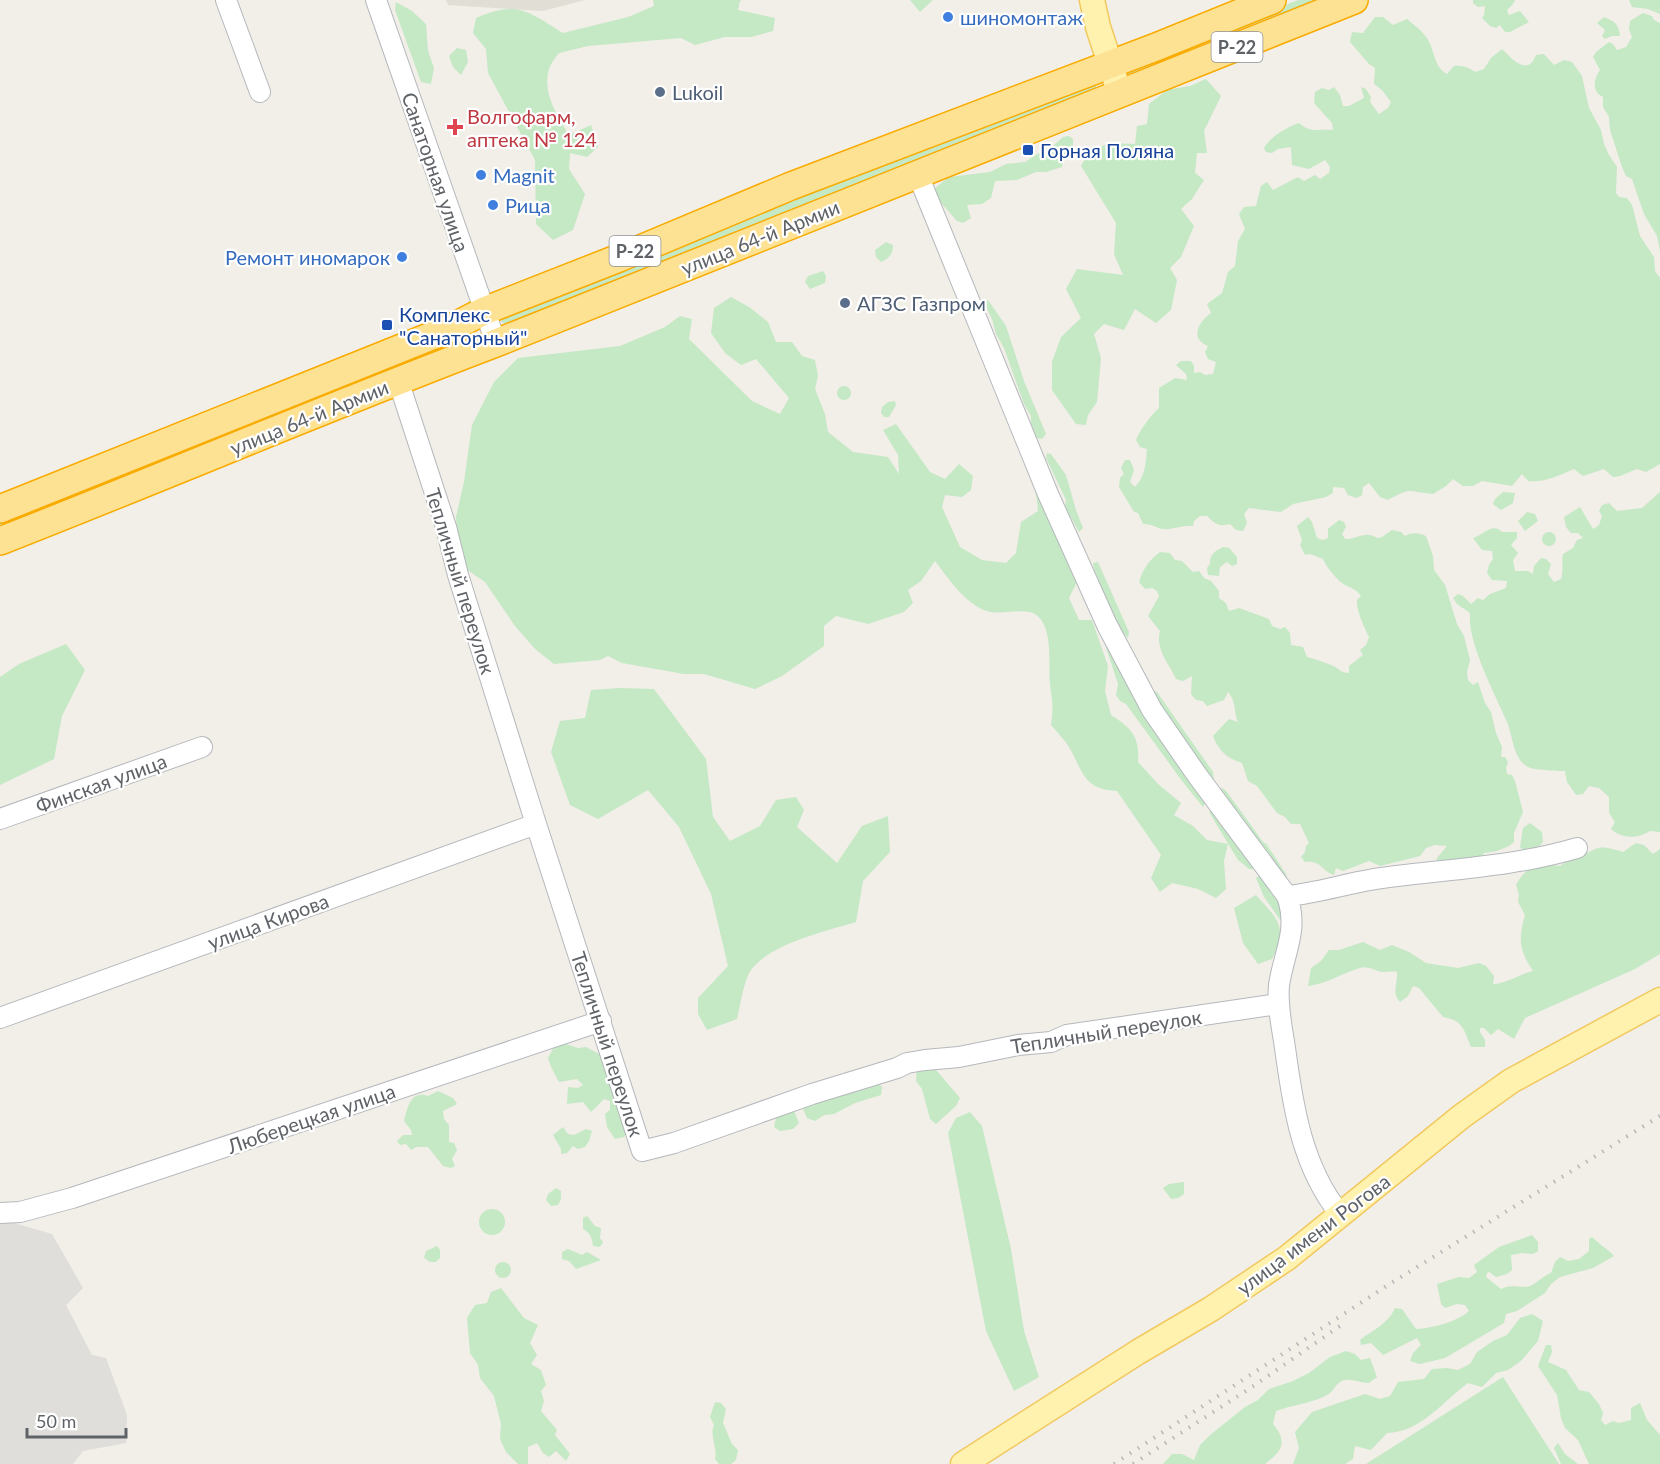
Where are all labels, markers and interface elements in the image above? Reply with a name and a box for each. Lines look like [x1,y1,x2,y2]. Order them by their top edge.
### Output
place label: шиномонтаж [960,5,1083,29]
marker: шиномонтаж [941,10,955,24]
road number: Р-22 [1212,32,1262,62]
place label: Lukoil [672,80,723,104]
marker: Lukoil [653,85,667,99]
street label: Санаторная улица [397,89,475,255]
place label: Волгофарм, аптека № 124 [467,104,597,151]
marker: Волгофарм, аптека № 124 [448,120,462,134]
place label: Горная Поляна [1040,138,1174,162]
marker: Горная Поляна [1021,143,1035,157]
place label: Magnit [493,163,555,187]
marker: Magnit [474,168,488,182]
place label: Рица [505,193,550,217]
street label: улица 64-й Армии [677,194,843,280]
marker: Рица [486,198,500,212]
road number: Р-22 [610,236,660,266]
place label: Ремонт иномарок [225,245,391,269]
marker: Ремонт иномарок [395,250,409,264]
place label: АГЗС Газпром [857,291,986,315]
marker: АГЗС Газпром [838,296,852,310]
place label: Комплекс "Санаторный" [399,302,528,349]
marker: Комплекс "Санаторный" [380,318,394,332]
street label: улица 64-й Армии [226,374,392,460]
street label: Тепличный переулок [421,485,501,677]
street label: Финская улица [32,748,170,818]
street label: улица Кирова [204,888,332,954]
street label: Тепличный переулок [567,948,649,1140]
street label: Тепличный переулок [1009,1004,1204,1058]
street label: Люберецкая улица [223,1078,398,1158]
street label: улица имени Рогова [1232,1169,1394,1299]
scale bar [27,1401,126,1439]
text: 50 m [36,1410,76,1432]

